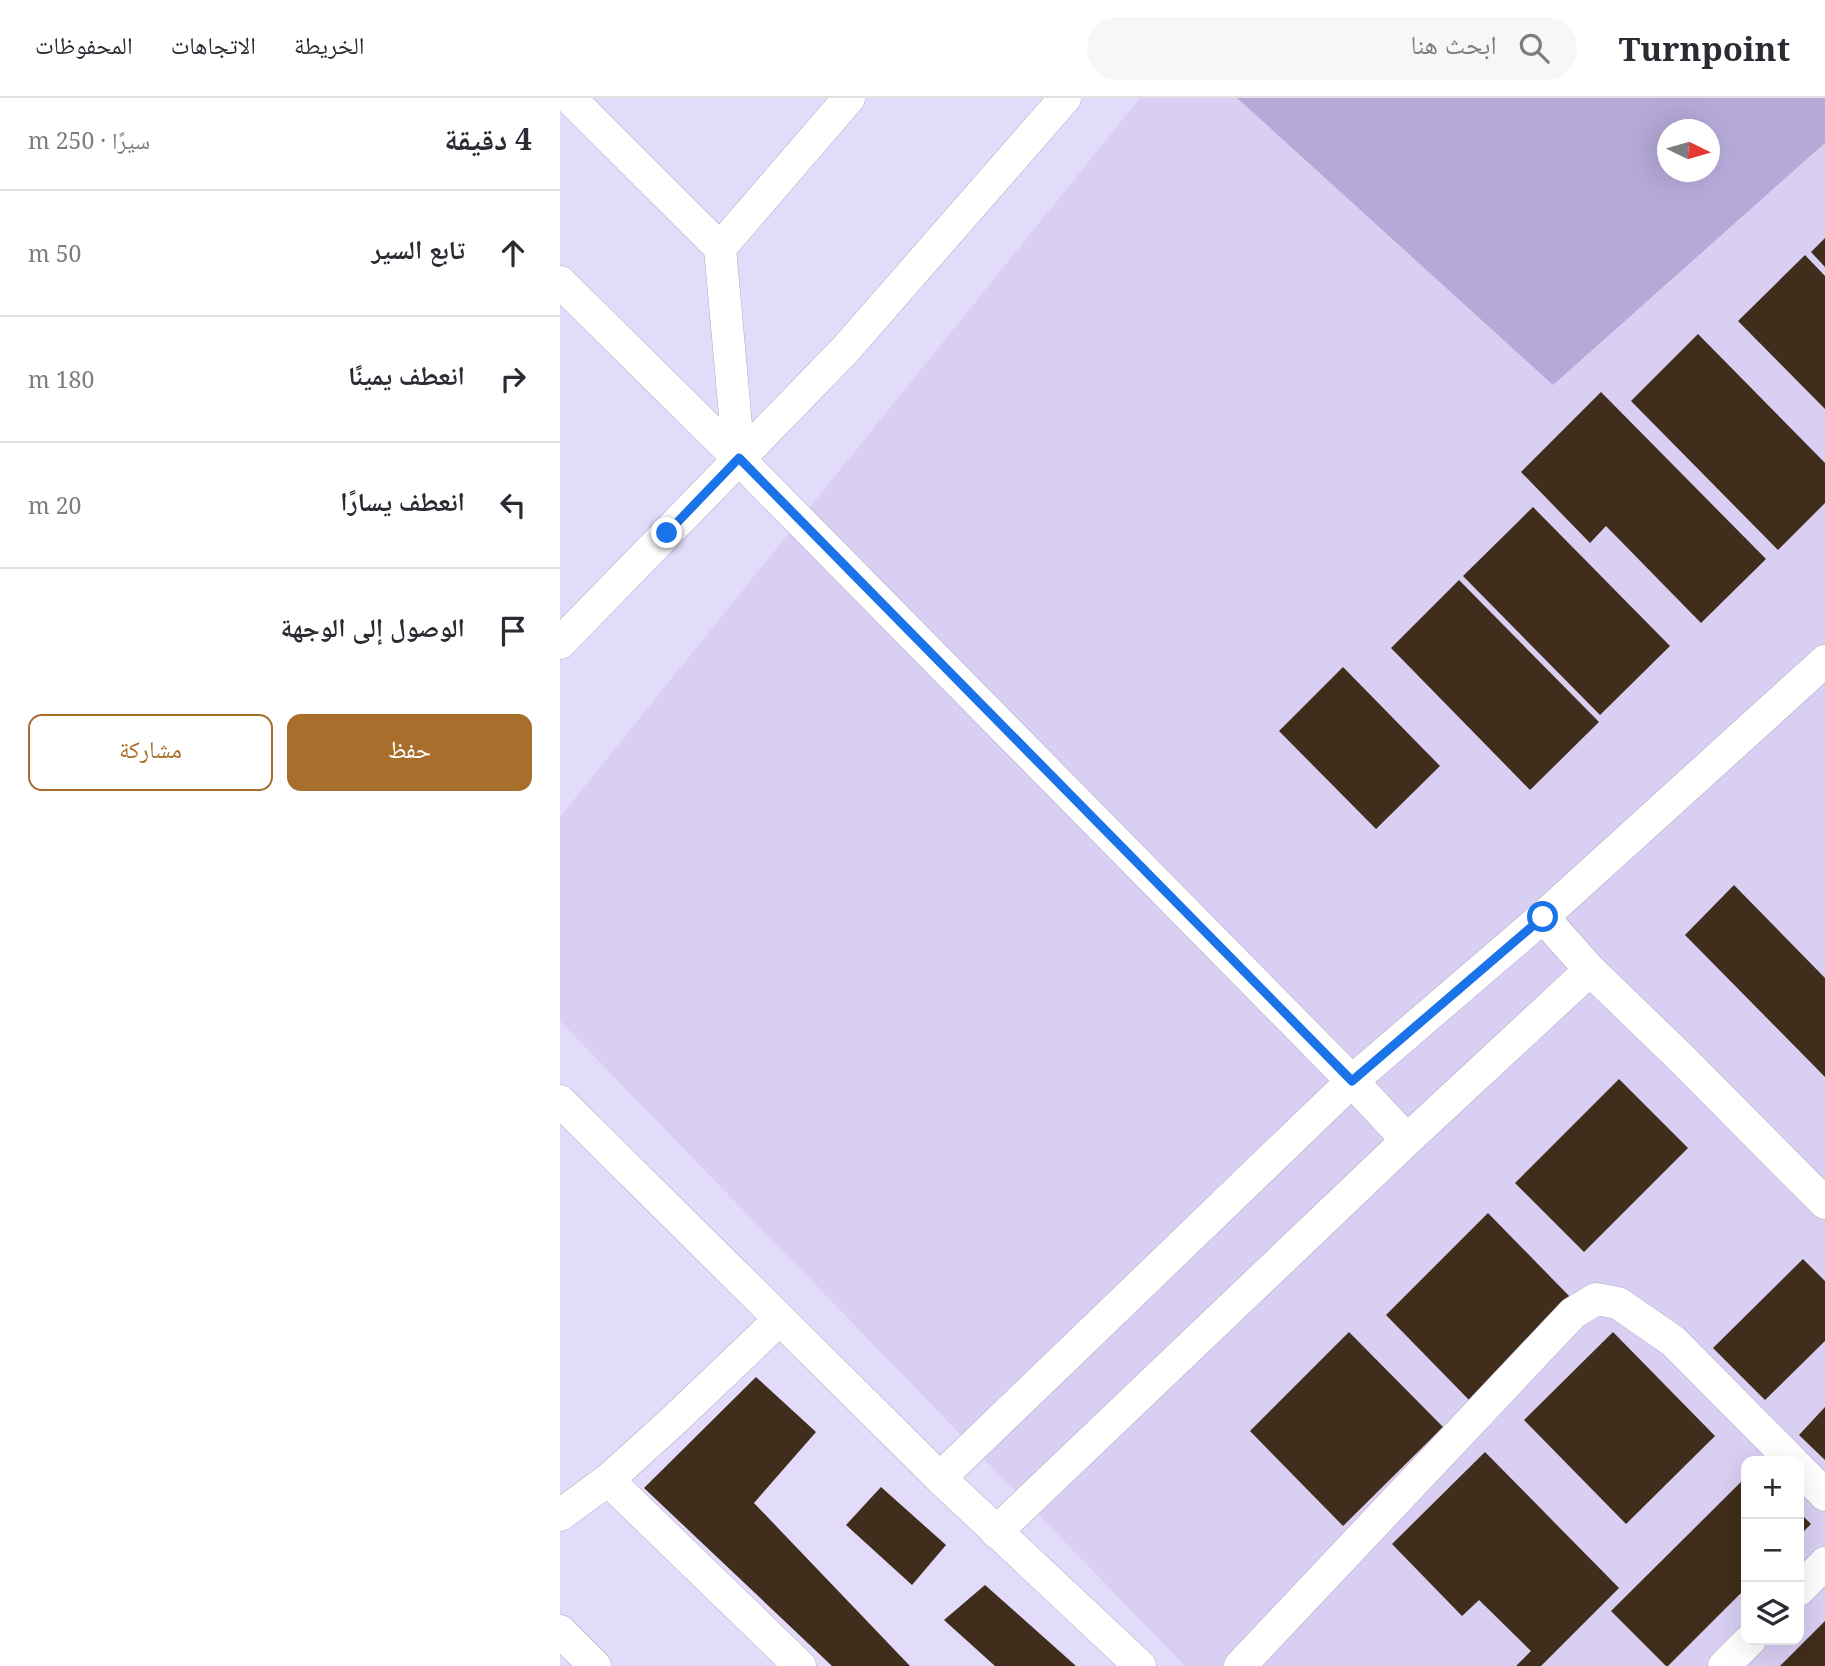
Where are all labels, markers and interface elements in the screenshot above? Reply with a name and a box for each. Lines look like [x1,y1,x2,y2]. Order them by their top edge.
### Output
search box [1087,17,1577,80]
text: ابحث هنا [1411,26,1497,62]
text: Turnpoint [1619,26,1790,71]
text: المحفوظات [35,28,133,61]
text: الاتجاهات [171,28,256,61]
text: الخريطة [294,28,365,61]
icon: search [1515,29,1553,67]
text: 4 دقيقة [444,118,532,159]
north arrow [1657,119,1720,182]
text: سيرًا · 250 m [28,124,150,156]
text: تابع السير [372,231,465,267]
icon: ahead [494,234,532,272]
text: 50 m [28,237,81,269]
text: انعطف يمينًا [348,357,465,393]
icon: right [494,360,532,398]
text: 180 m [28,363,94,395]
text: انعطف يسارًا [340,483,465,519]
icon: left [494,486,532,524]
text: 20 m [28,489,81,521]
route end [651,517,682,548]
text: الوصول إلى الوجهة [281,609,465,645]
icon: arrive [494,612,532,650]
button: مشاركة [28,714,273,791]
button: حفظ [287,714,532,791]
route start [1527,901,1558,932]
map controls [1741,1456,1804,1645]
button: + [1741,1456,1804,1519]
button: − [1741,1519,1804,1582]
button: layers [1741,1582,1804,1645]

